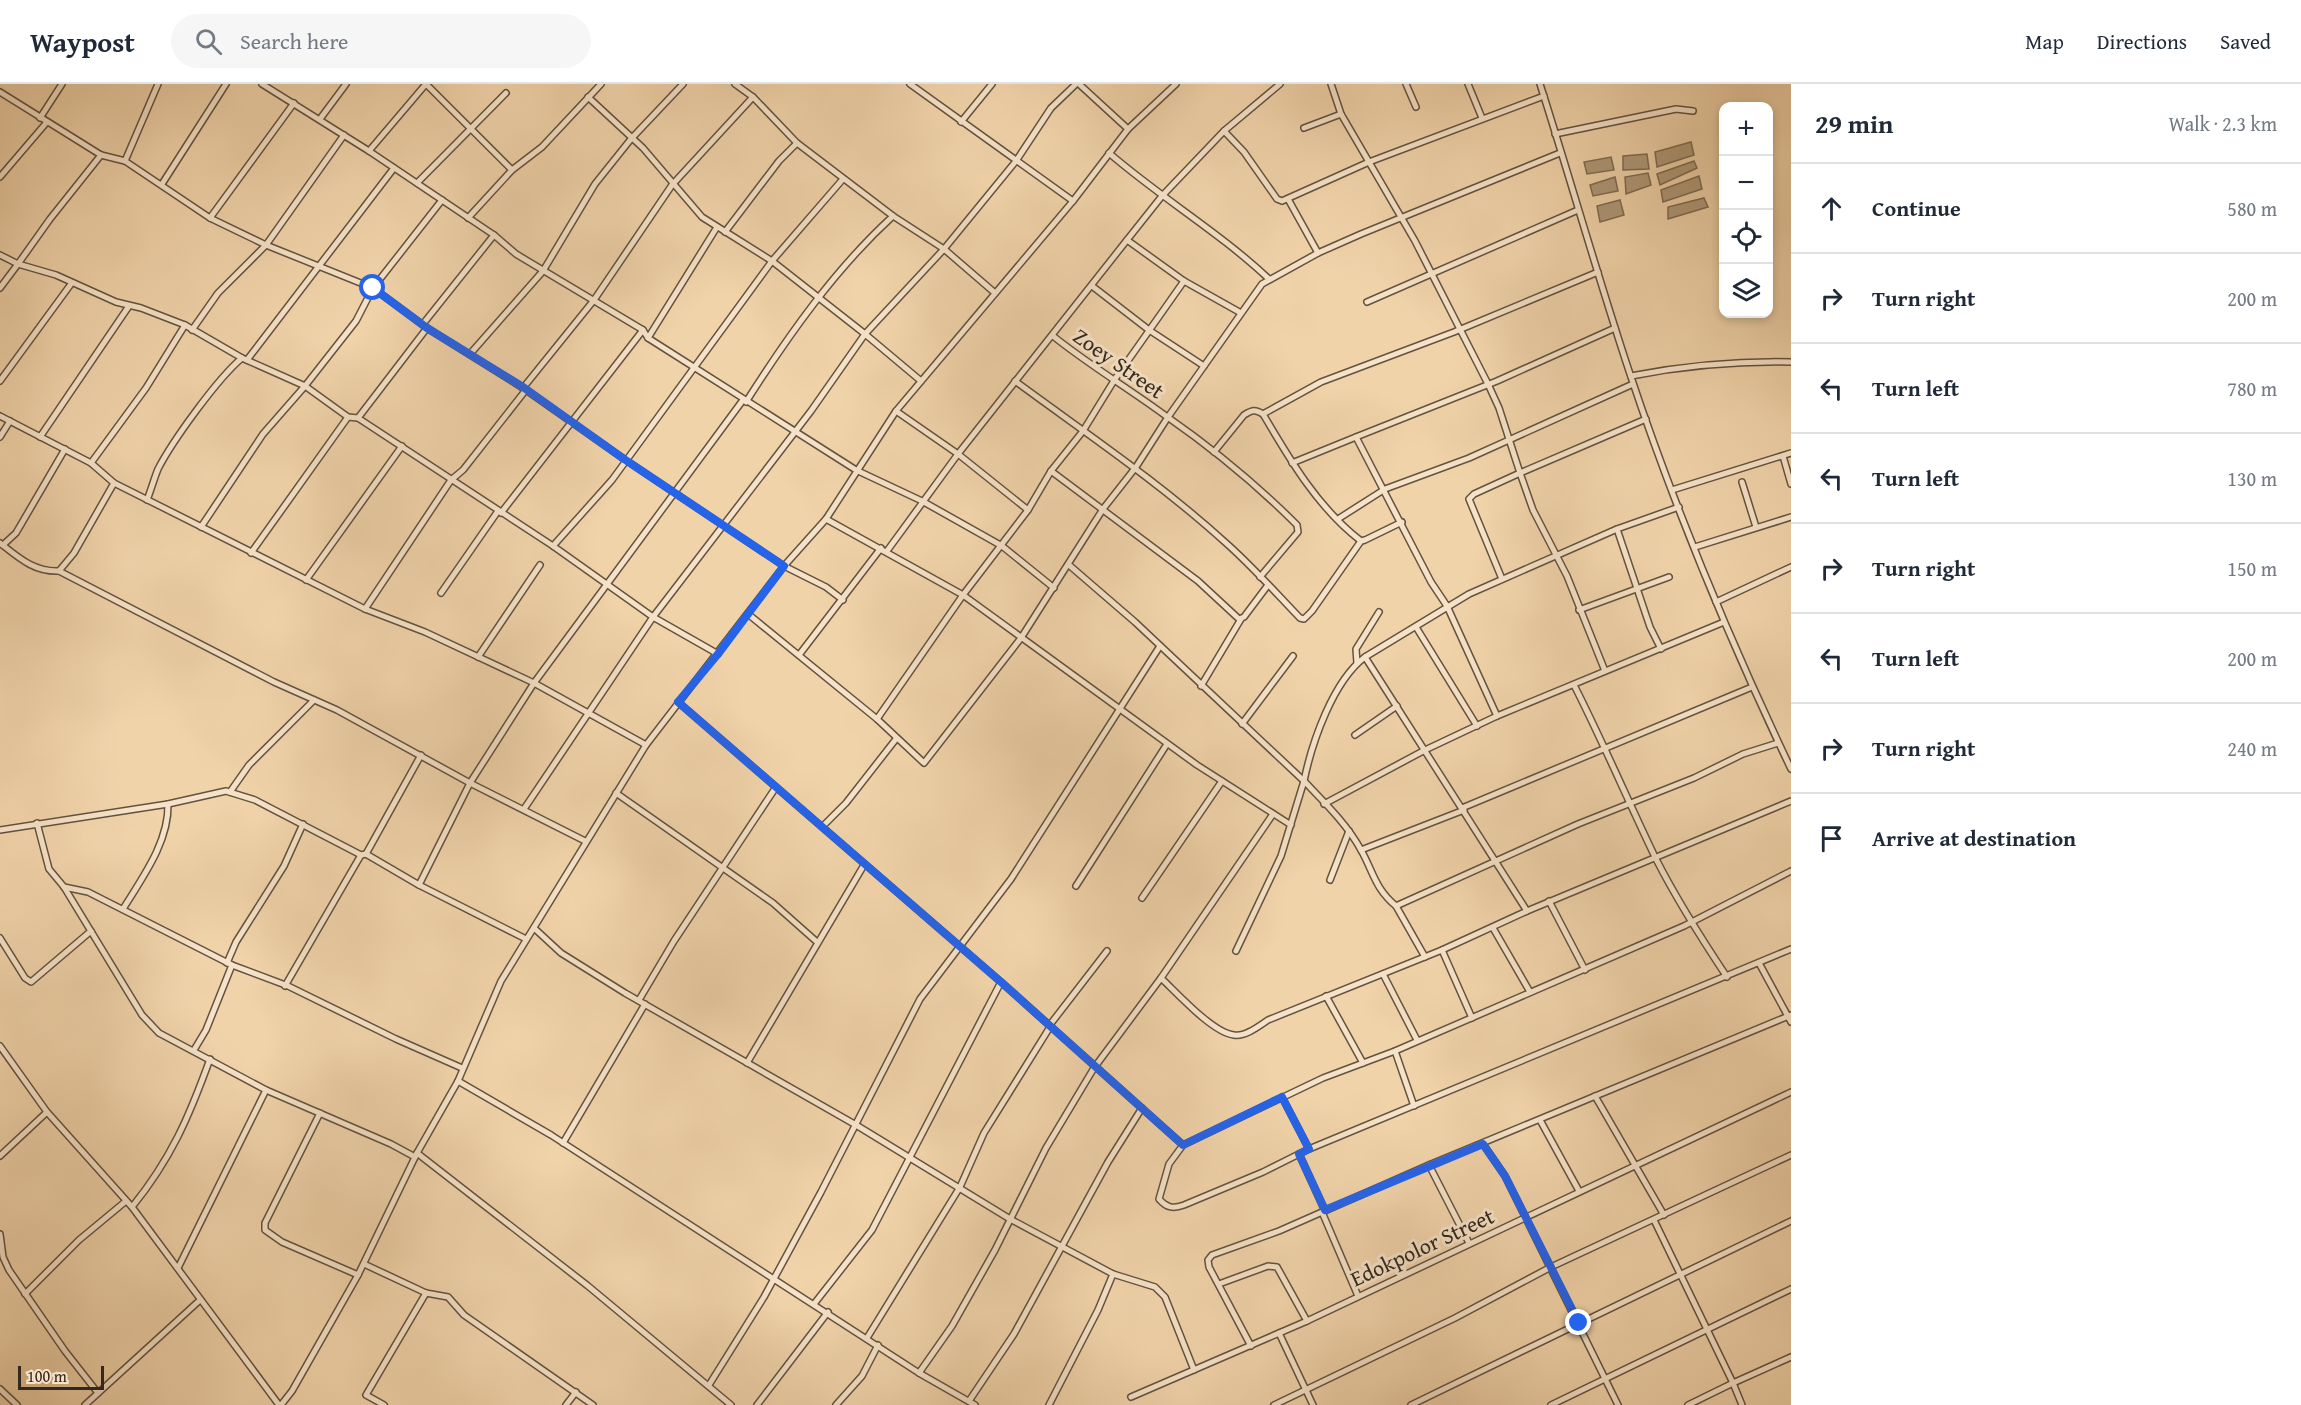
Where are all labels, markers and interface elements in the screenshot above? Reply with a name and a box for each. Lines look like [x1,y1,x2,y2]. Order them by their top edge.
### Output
search box [171,14,591,68]
text: Waypost [30,21,135,62]
icon: search [192,25,225,58]
text: Search here [240,25,348,57]
text: Map [2025,26,2064,57]
text: Directions [2097,26,2187,57]
text: Saved [2220,26,2271,57]
map controls [1719,102,1773,318]
button: + [1719,102,1773,156]
text: 29 min [1815,104,1893,143]
text: Walk · 2.3 km [2168,109,2277,138]
button: − [1719,156,1773,210]
icon: ahead [1815,192,1848,225]
text: Continue [1872,192,1961,224]
text: 580 m [2227,194,2277,223]
button: locate [1719,210,1773,264]
button: layers [1719,264,1773,318]
route start [359,274,385,300]
icon: right [1815,282,1848,315]
text: Turn right [1872,282,1975,314]
text: 200 m [2227,284,2277,313]
street label: Zoey Street [1067,320,1171,406]
icon: left [1815,372,1848,405]
text: Turn left [1872,372,1959,404]
text: 780 m [2227,374,2277,403]
icon: left [1815,462,1848,495]
text: Turn left [1872,462,1959,494]
text: 130 m [2227,464,2277,493]
icon: right [1815,552,1848,585]
text: Turn right [1872,552,1975,584]
text: 150 m [2227,554,2277,583]
icon: left [1815,642,1848,675]
text: Turn left [1872,642,1959,674]
text: 200 m [2227,644,2277,673]
icon: right [1815,732,1848,765]
text: Turn right [1872,732,1975,764]
text: 240 m [2227,734,2277,763]
icon: arrive [1815,822,1848,855]
text: Arrive at destination [1872,822,2076,854]
street label: Edokpolor Street [1345,1200,1499,1294]
route end [1565,1309,1591,1335]
scale bar [18,1363,104,1390]
text: 100 m [27,1364,67,1388]

